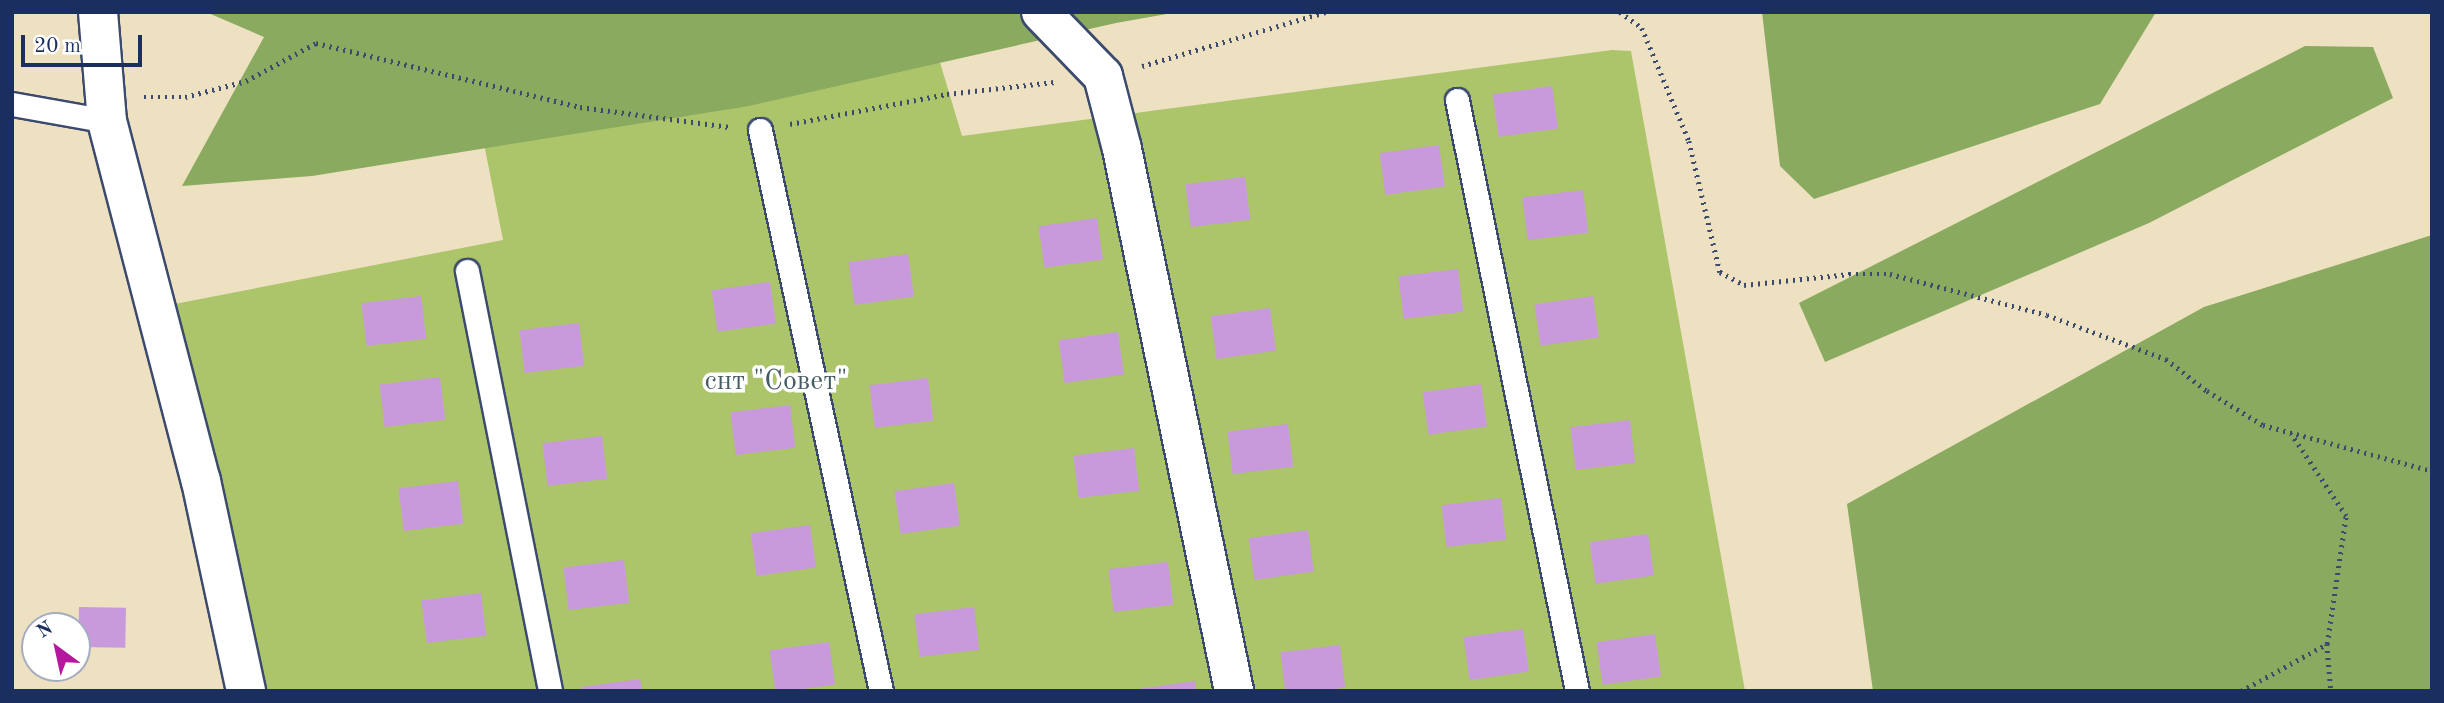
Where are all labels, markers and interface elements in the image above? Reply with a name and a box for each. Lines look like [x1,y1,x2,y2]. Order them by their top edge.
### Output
scale bar [24,21,145,65]
text: 20 m [34,36,81,57]
park label: снт "Совет" [705,365,847,399]
north arrow [21,612,91,682]
text: N [34,619,57,643]

